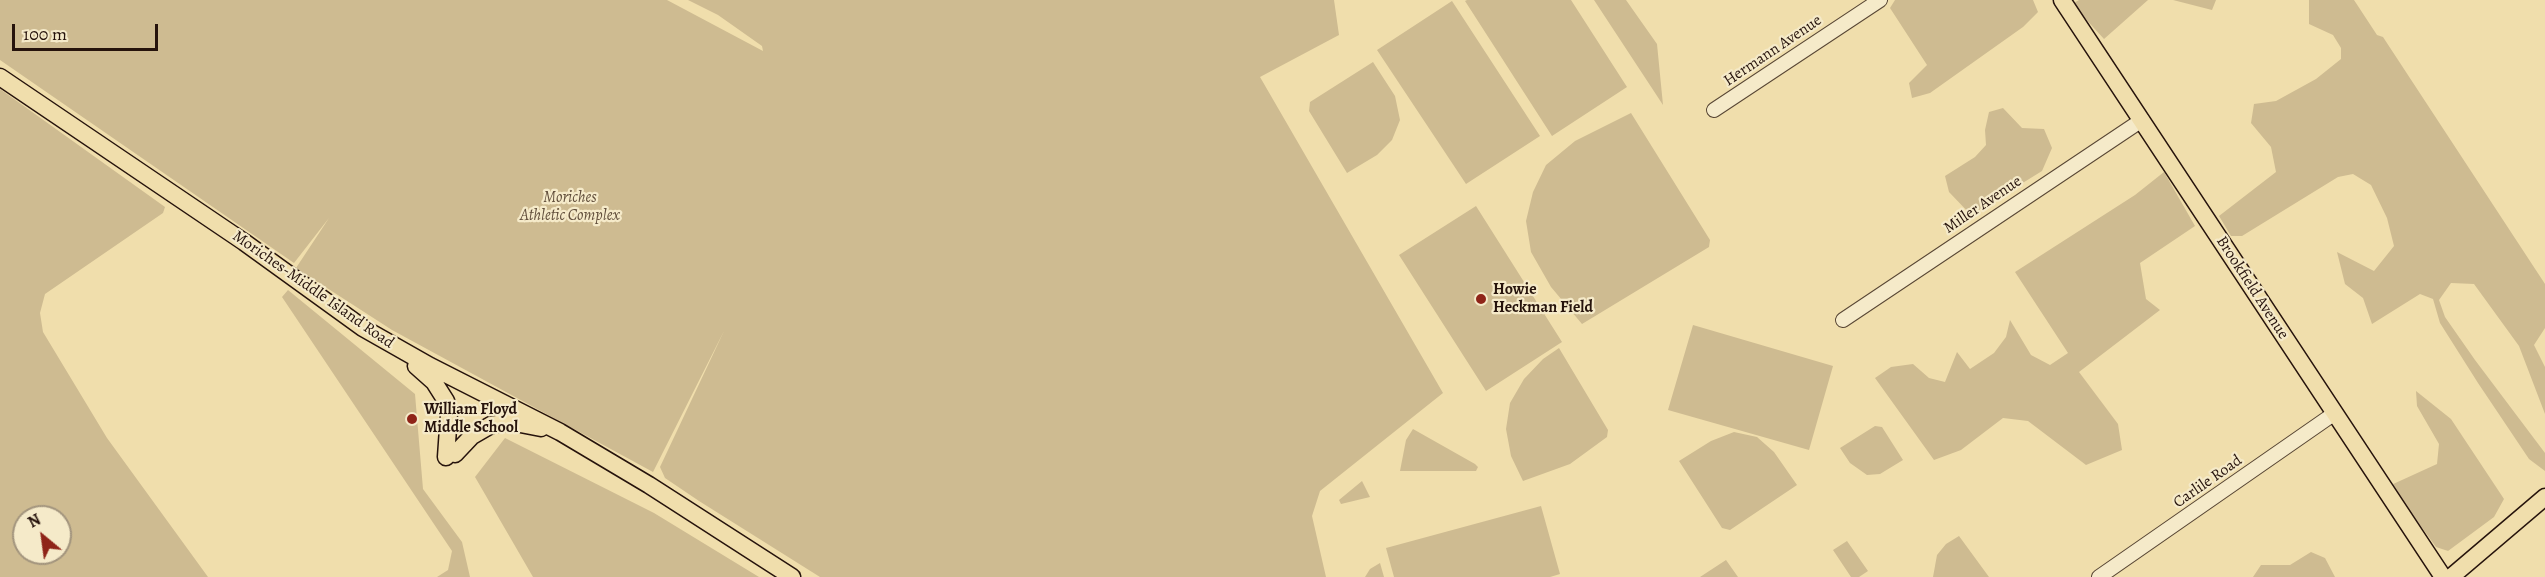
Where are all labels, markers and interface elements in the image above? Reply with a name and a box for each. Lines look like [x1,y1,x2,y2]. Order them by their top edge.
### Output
street label: Hermann Avenue [1720,11,1826,91]
scale bar [15,12,160,50]
text: 100 m [23,22,67,46]
street label: Miller Avenue [1940,172,2026,238]
park label: Moriches Athletic Complex [520,188,620,226]
street label: Moriches-Middle Island Road [229,227,397,353]
street label: Brookfield Avenue [2212,233,2292,343]
place label: Howie Heckman Field [1493,280,1593,318]
marker: Howie Heckman Field [1474,292,1488,306]
place label: William Floyd Middle School [424,400,518,438]
marker: William Floyd Middle School [405,412,419,426]
street label: Carlile Road [2170,451,2246,513]
north arrow [12,505,72,565]
text: N [24,509,45,533]

